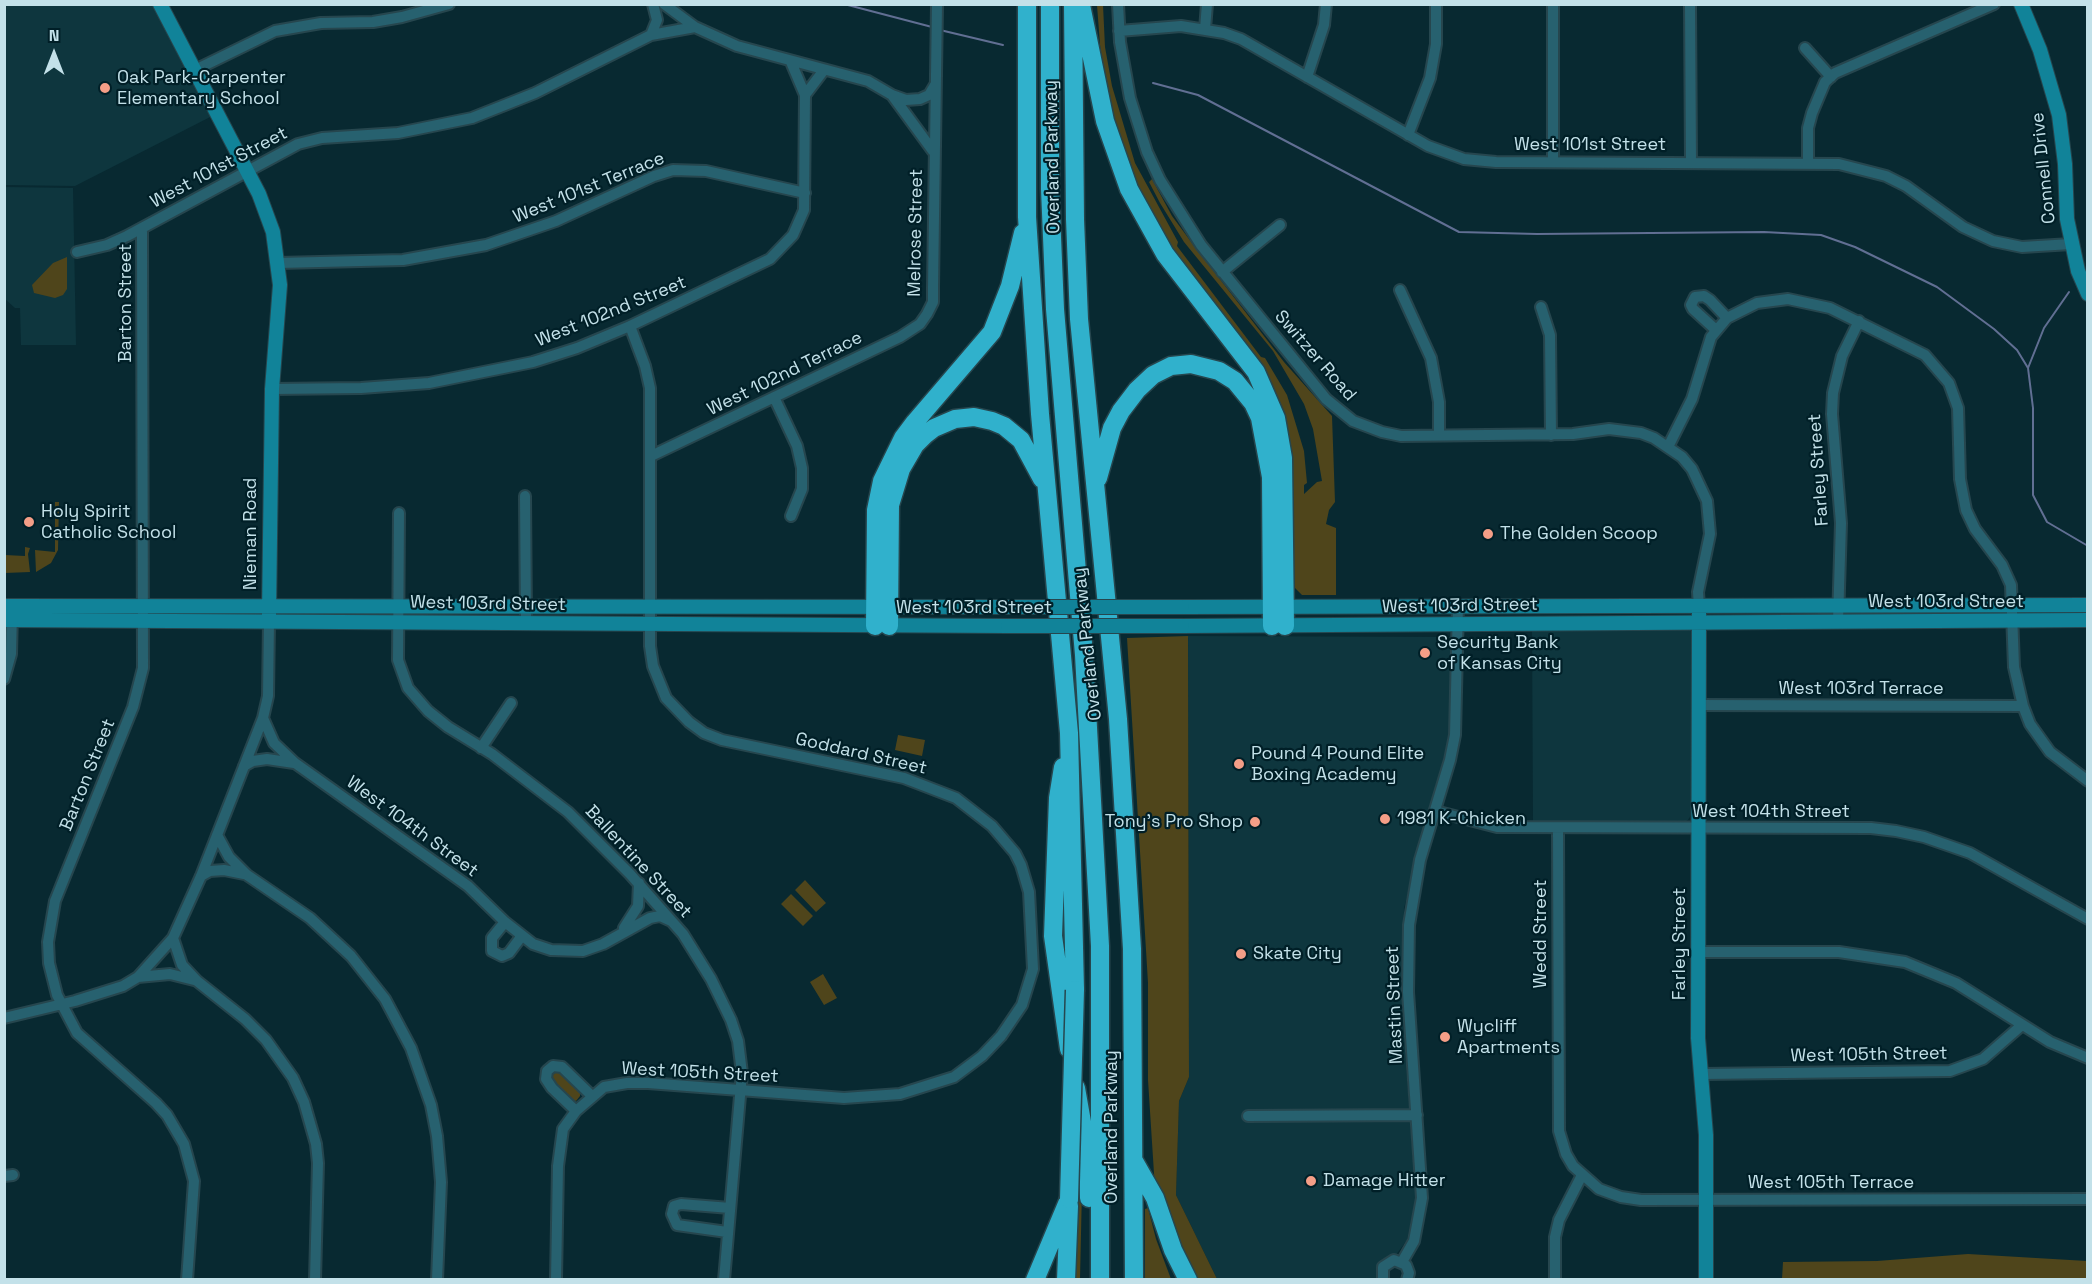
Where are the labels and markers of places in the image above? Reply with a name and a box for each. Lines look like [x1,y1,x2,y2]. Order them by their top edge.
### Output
place label: Oak Park-Carpenter Elementary School [117,67,286,110]
marker: Oak Park-Carpenter Elementary School [98,81,112,95]
place label: Holy Spirit Catholic School [41,501,176,544]
marker: Holy Spirit Catholic School [22,515,36,529]
place label: The Golden Scoop [1500,523,1658,545]
marker: The Golden Scoop [1481,527,1495,541]
place label: Security Bank of Kansas City [1437,632,1562,674]
marker: Security Bank of Kansas City [1418,646,1432,660]
place label: Pound 4 Pound Elite Boxing Academy [1251,743,1424,786]
marker: Pound 4 Pound Elite Boxing Academy [1232,757,1246,771]
place label: 1981 K-Chicken [1397,808,1526,830]
place label: Tony's Pro Shop [1105,811,1243,833]
marker: 1981 K-Chicken [1378,812,1392,826]
marker: Tony's Pro Shop [1248,815,1262,829]
place label: Skate City [1253,943,1342,965]
marker: Skate City [1234,947,1248,961]
place label: Wycliff Apartments [1457,1016,1560,1058]
marker: Wycliff Apartments [1438,1030,1452,1044]
place label: Damage Hitter [1323,1170,1445,1192]
marker: Damage Hitter [1304,1174,1318,1188]

